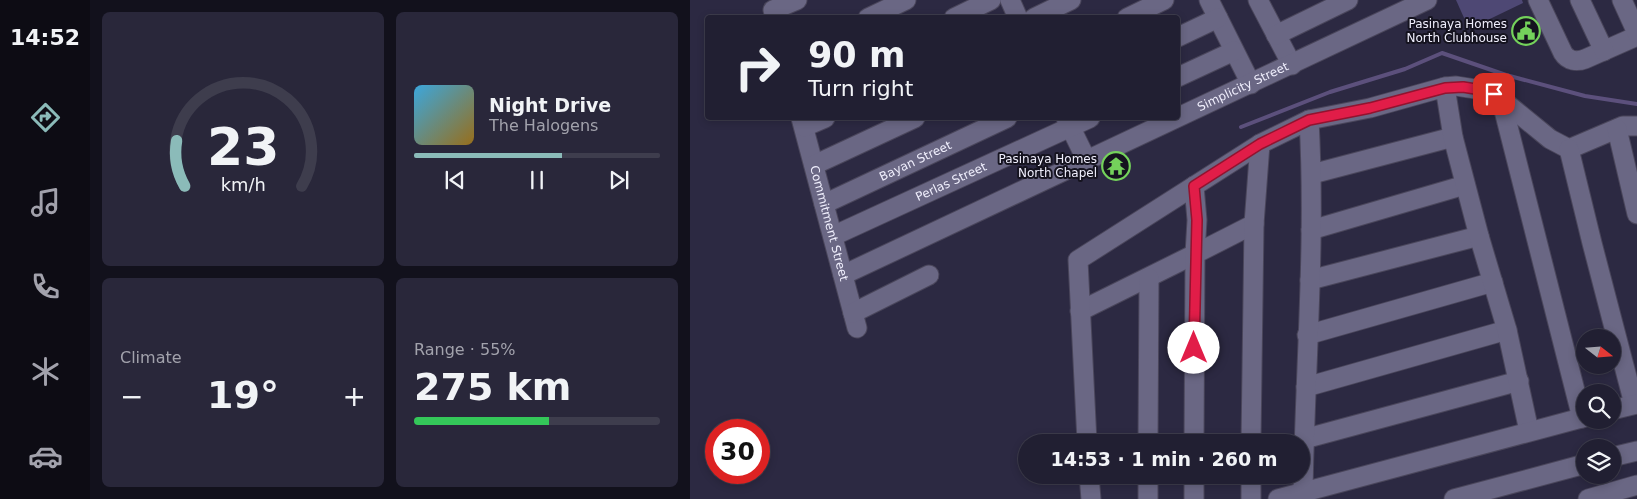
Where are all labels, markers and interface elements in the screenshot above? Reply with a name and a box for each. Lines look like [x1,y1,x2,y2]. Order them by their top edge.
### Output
public building icon: Pasinaya Homes North Clubhouse [1511,16,1541,46]
place label: Pasinaya Homes North Clubhouse [1407,17,1507,45]
text: 14:52 [10,25,80,50]
icon: right [725,35,790,100]
text: 90 m [808,35,905,75]
street label: Simplicity Street [1195,59,1291,114]
pin [1473,73,1515,115]
text: Turn right [808,76,913,101]
icon: arrive [1480,80,1508,108]
text: Night Drive [489,94,611,116]
icon: directions [28,100,63,135]
text: The Halogens [489,116,598,135]
text: 23 [207,117,279,177]
street label: Bayan Street [877,138,954,184]
temple icon: Pasinaya Homes North Chapel [1101,151,1131,181]
place label: Pasinaya Homes North Chapel [998,152,1097,180]
street label: Perlas Street [913,159,989,204]
street label: Commitment Street [807,164,851,283]
icon: previous [441,166,469,194]
icon: pause [523,166,551,194]
icon: next [605,166,633,194]
text: km/h [220,174,266,195]
icon: music [28,185,63,220]
icon: phone [28,269,63,304]
position arrow [1167,321,1219,373]
north arrow [1576,329,1621,374]
map controls [1576,329,1621,484]
text: Range · 55% [414,340,516,359]
text: Climate [120,348,182,367]
icon: climate [28,354,63,389]
text: 275 km [414,365,571,409]
text: 19° [207,373,279,417]
text: − [120,380,143,413]
text: + [343,380,366,413]
button: search [1576,384,1621,429]
speed limit sign: 30 [705,419,770,484]
icon: car [28,439,63,474]
button: layers [1576,439,1621,484]
text: 14:53 · 1 min · 260 m [1050,448,1278,470]

